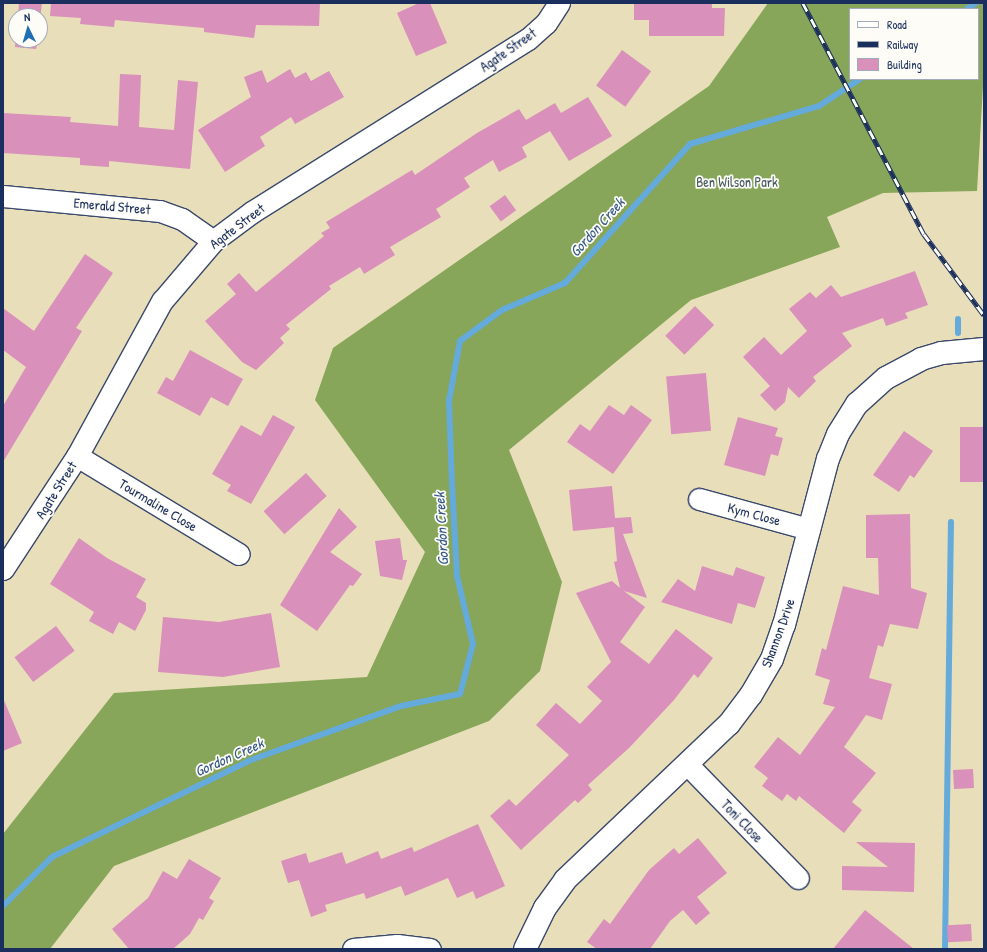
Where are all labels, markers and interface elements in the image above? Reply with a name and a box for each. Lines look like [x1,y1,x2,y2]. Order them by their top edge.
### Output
north arrow [8,8,48,48]
legend [849,8,979,80]
text: N [24,10,31,24]
text: Road [887,16,907,33]
street label: Agate Street [477,25,539,75]
text: Railway [887,36,918,53]
text: Building [887,56,922,73]
park label: Ben Wilson Park [696,174,778,190]
street label: Emerald Street [73,194,151,218]
water label: Gordon Creek [566,194,628,260]
street label: Agate Street [206,200,268,252]
street label: Agate Street [32,458,80,522]
street label: Tourmaline Close [116,475,200,535]
water label: Gordon Creek [430,492,452,566]
street label: Kym Close [726,499,782,529]
street label: Shannon Drive [758,596,798,670]
water label: Gordon Creek [192,734,266,780]
street label: Toni Close [718,796,766,846]

